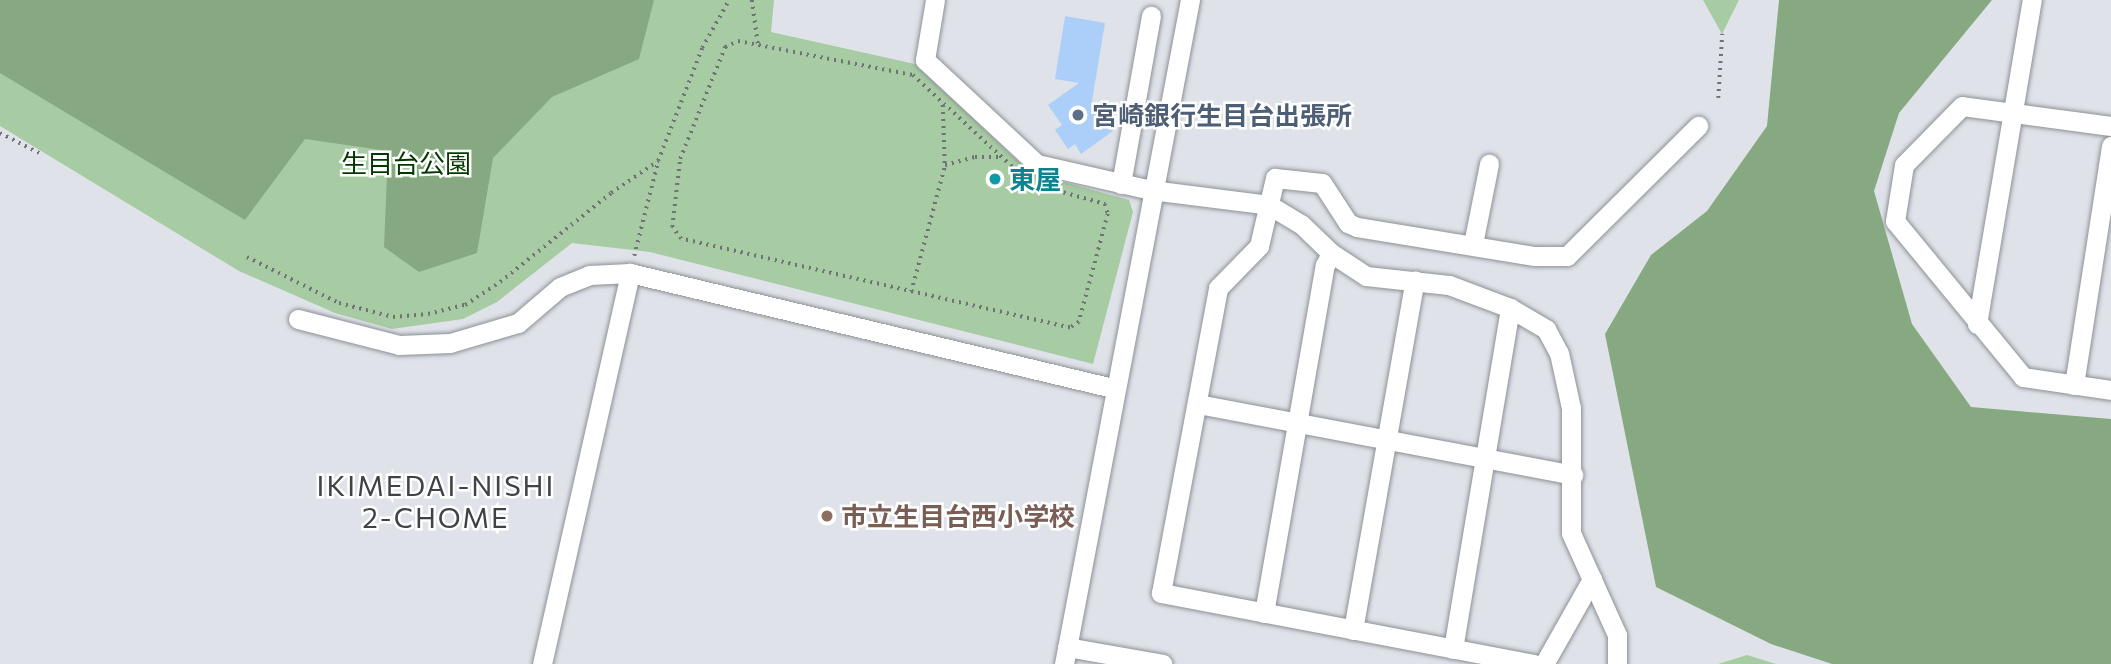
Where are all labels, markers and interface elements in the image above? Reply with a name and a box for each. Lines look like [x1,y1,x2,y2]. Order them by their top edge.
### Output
place label: 宮崎銀行生目台出張所 [1092,99,1352,131]
marker: 宮崎銀行生目台出張所 [1070,107,1086,123]
park label: 生目台公園 [341,147,471,179]
place label: 東屋 [1009,163,1061,195]
marker: 東屋 [987,171,1003,187]
district label: IKIMEDAI-NISHI 2-CHOME [318,468,554,534]
place label: 市立生目台西小学校 [841,500,1075,532]
marker: 市立生目台西小学校 [819,508,835,524]

